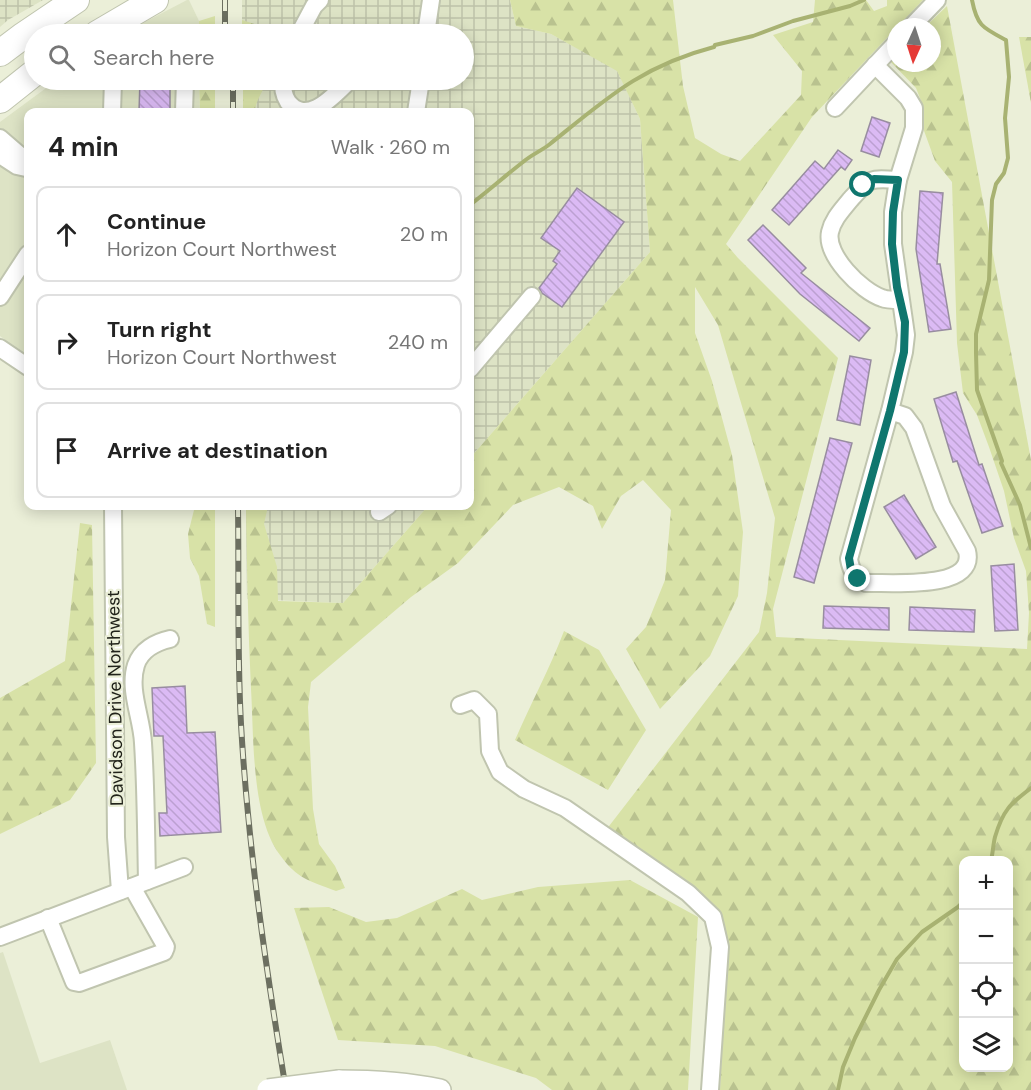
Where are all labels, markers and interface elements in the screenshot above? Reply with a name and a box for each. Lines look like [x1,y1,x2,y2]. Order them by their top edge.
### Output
north arrow [887,18,941,72]
search box [24,24,474,90]
icon: search [45,41,78,74]
text: Search here [93,43,214,72]
text: 4 min [48,130,119,164]
text: Walk · 260 m [331,134,450,160]
route start [849,171,875,197]
text: Continue [107,207,206,236]
icon: ahead [50,218,83,251]
text: 20 m [400,221,448,247]
text: Horizon Court Northwest [107,236,337,262]
text: Turn right [107,315,212,344]
icon: right [50,326,83,359]
text: 240 m [388,329,448,355]
text: Horizon Court Northwest [107,344,337,370]
icon: arrive [50,434,83,467]
text: Arrive at destination [107,436,328,465]
route end [844,565,870,591]
street label: Davidson Drive Northwest [101,590,129,806]
map controls [959,856,1013,1072]
button: + [959,856,1013,910]
button: − [959,910,1013,964]
button: locate [959,964,1013,1018]
button: layers [959,1018,1013,1072]

